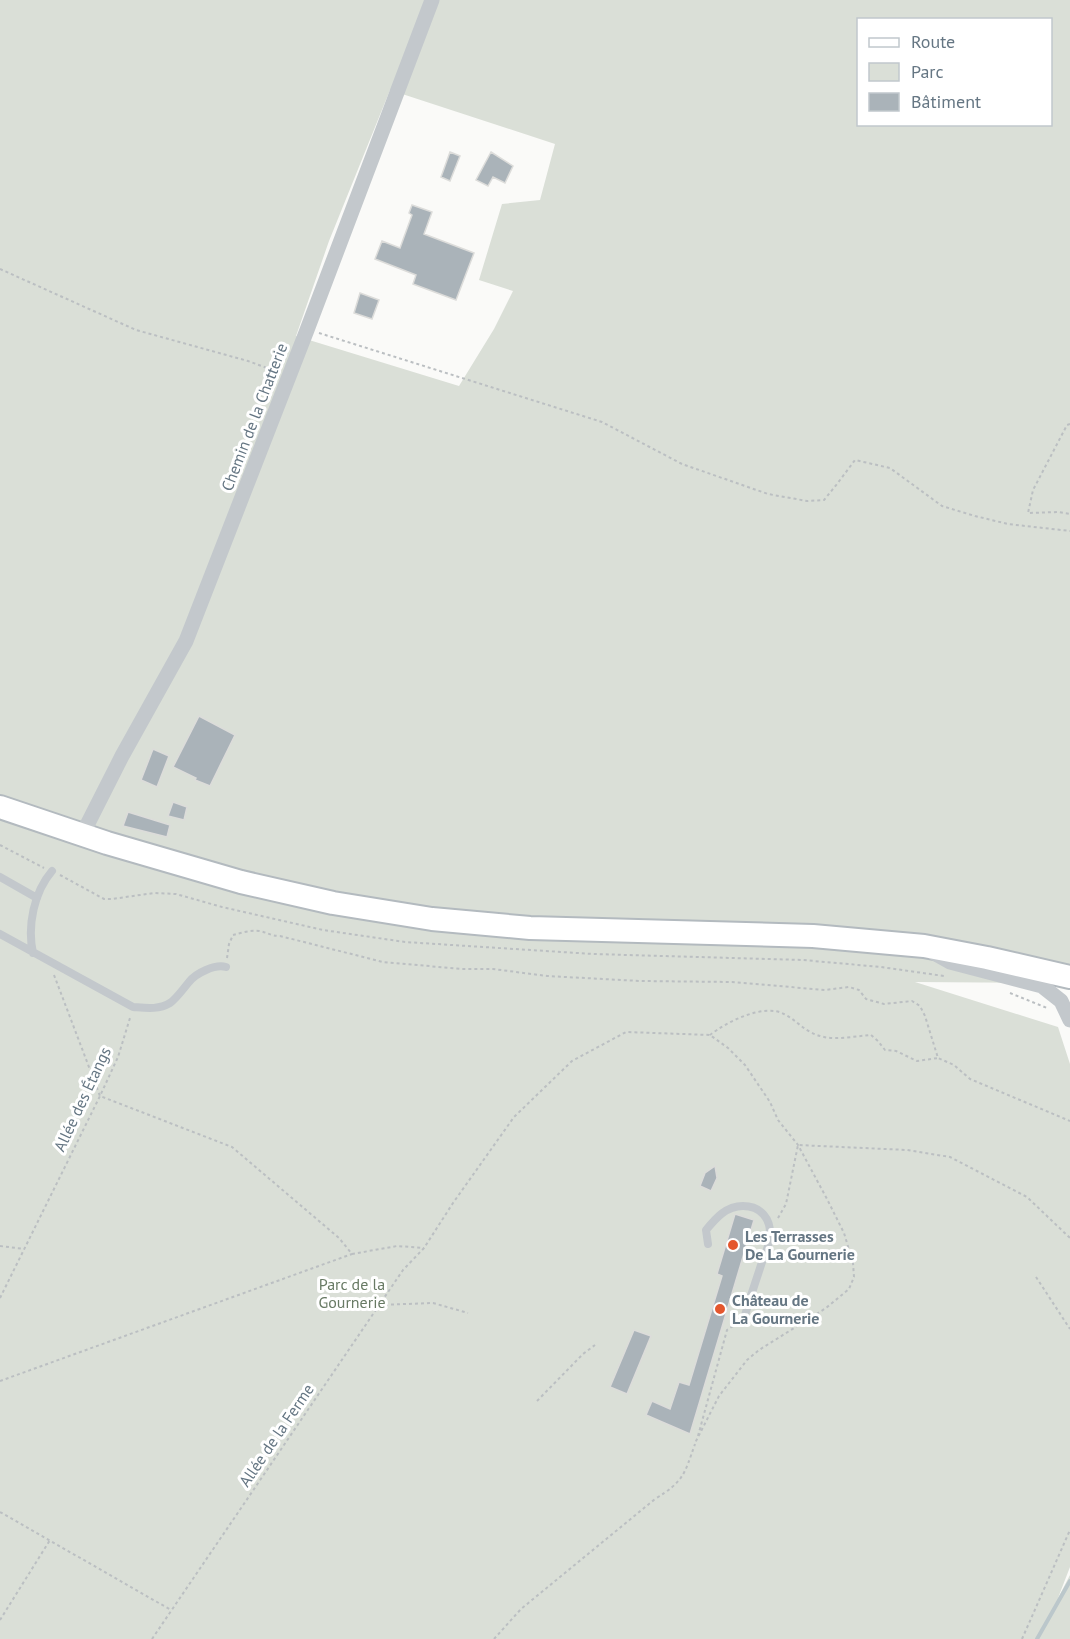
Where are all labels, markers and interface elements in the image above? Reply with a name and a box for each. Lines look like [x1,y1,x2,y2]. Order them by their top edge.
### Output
legend [857,18,1052,126]
text: Route [911,30,955,53]
text: Parc [911,60,944,83]
text: Bâtiment [911,90,981,113]
street label: Chemin de la Chatterie [217,340,291,494]
street label: Allée des Étangs [49,1043,115,1154]
place label: Les Terrasses De La Gournerie [745,1226,855,1264]
marker: Les Terrasses De La Gournerie [726,1238,740,1252]
park label: Parc de la Gournerie [318,1274,386,1312]
place label: Château de La Gournerie [732,1290,819,1328]
marker: Château de La Gournerie [713,1302,727,1316]
street label: Allée de la Ferme [234,1380,318,1490]

